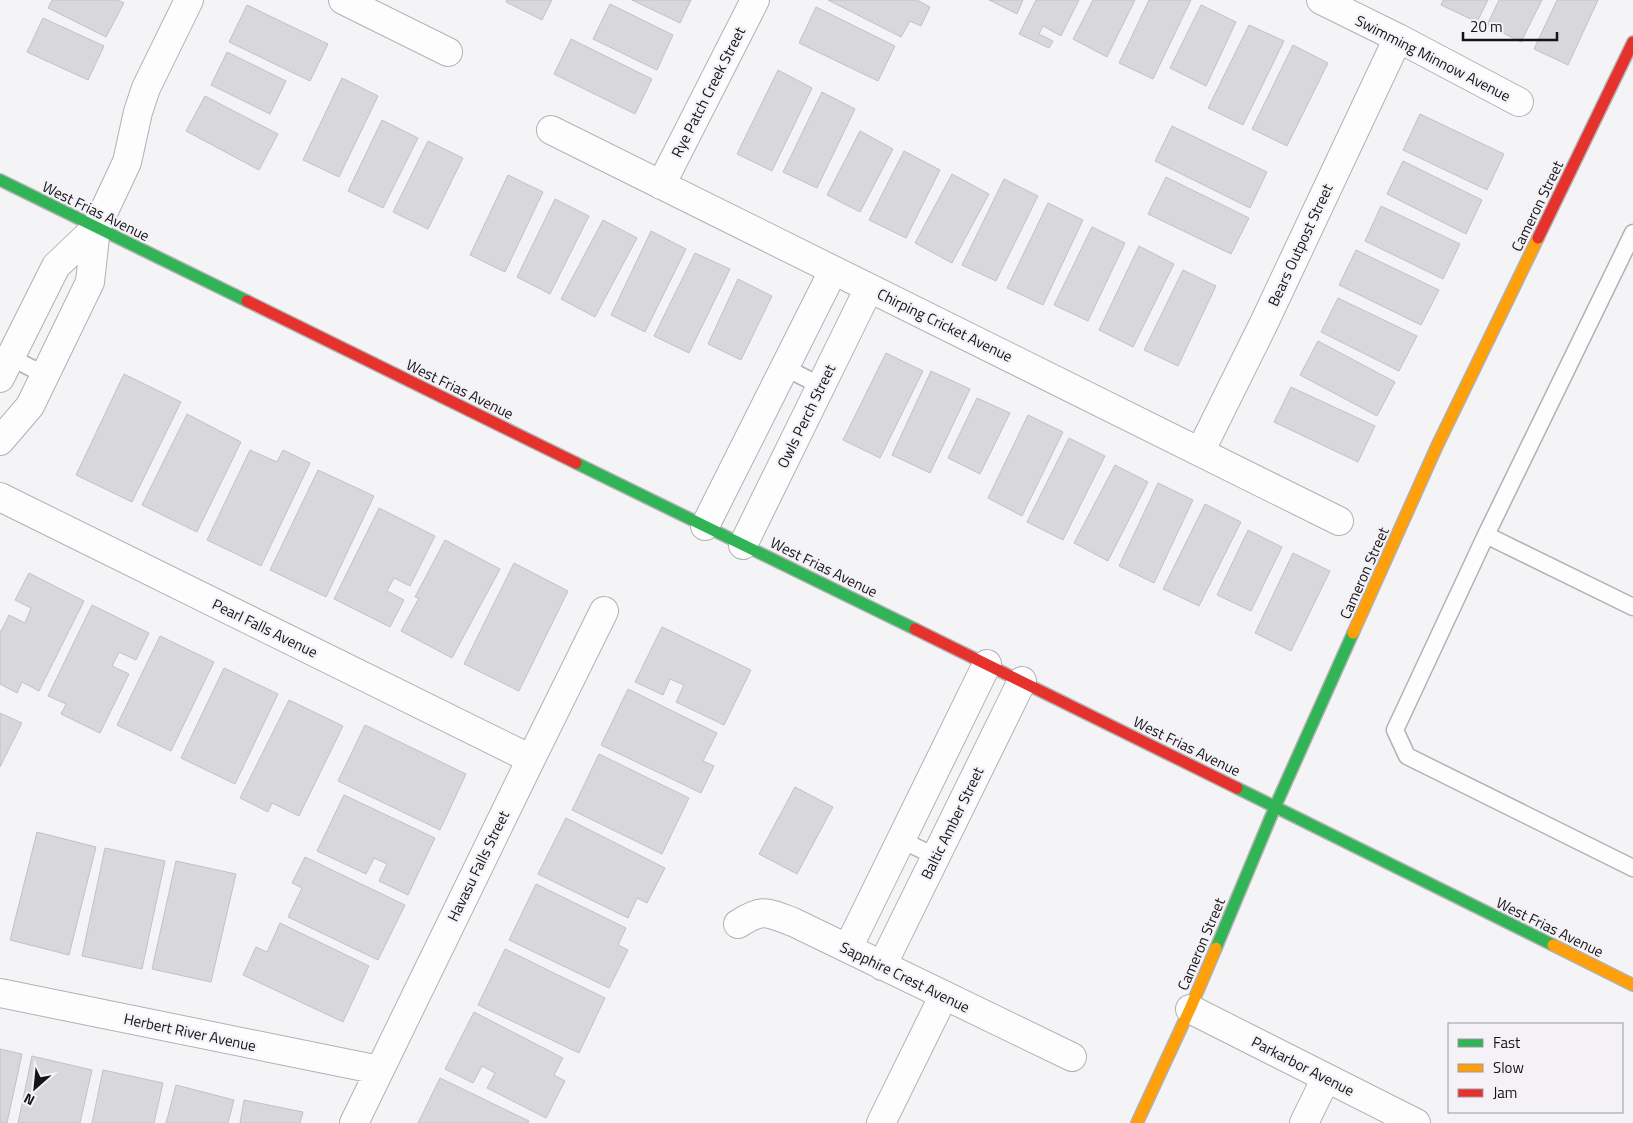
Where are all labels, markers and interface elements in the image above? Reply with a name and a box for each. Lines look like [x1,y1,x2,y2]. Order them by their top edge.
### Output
street label: Swimming Minnow Avenue [1351,9,1515,107]
scale bar [1463,10,1557,42]
text: 20 m [1470,15,1503,38]
street label: Rye Patch Creek Street [665,22,751,161]
street label: Cameron Street [1505,156,1569,255]
street label: West Frias Avenue [38,175,154,247]
street label: Bears Outpost Street [1261,179,1339,310]
street label: Chirping Cricket Avenue [873,282,1017,368]
street label: West Frias Avenue [402,353,518,425]
street label: Owls Perch Street [771,359,841,472]
street label: Cameron Street [1333,523,1395,623]
street label: West Frias Avenue [766,531,882,603]
street label: Pearl Falls Avenue [208,592,322,664]
street label: West Frias Avenue [1129,710,1245,782]
street label: Baltic Amber Street [915,762,990,883]
street label: Havasu Falls Street [441,806,515,926]
street label: West Frias Avenue [1492,891,1608,963]
street label: Cameron Street [1171,893,1231,994]
street label: Sapphire Crest Avenue [836,936,974,1018]
street label: Herbert River Avenue [122,1007,258,1057]
legend [1448,1023,1623,1113]
street label: Parkarbor Avenue [1248,1030,1358,1102]
text: Fast [1493,1031,1521,1054]
text: Slow [1493,1056,1524,1079]
north arrow [10,1063,60,1113]
text: Jam [1493,1081,1517,1104]
text: N [20,1088,38,1112]

